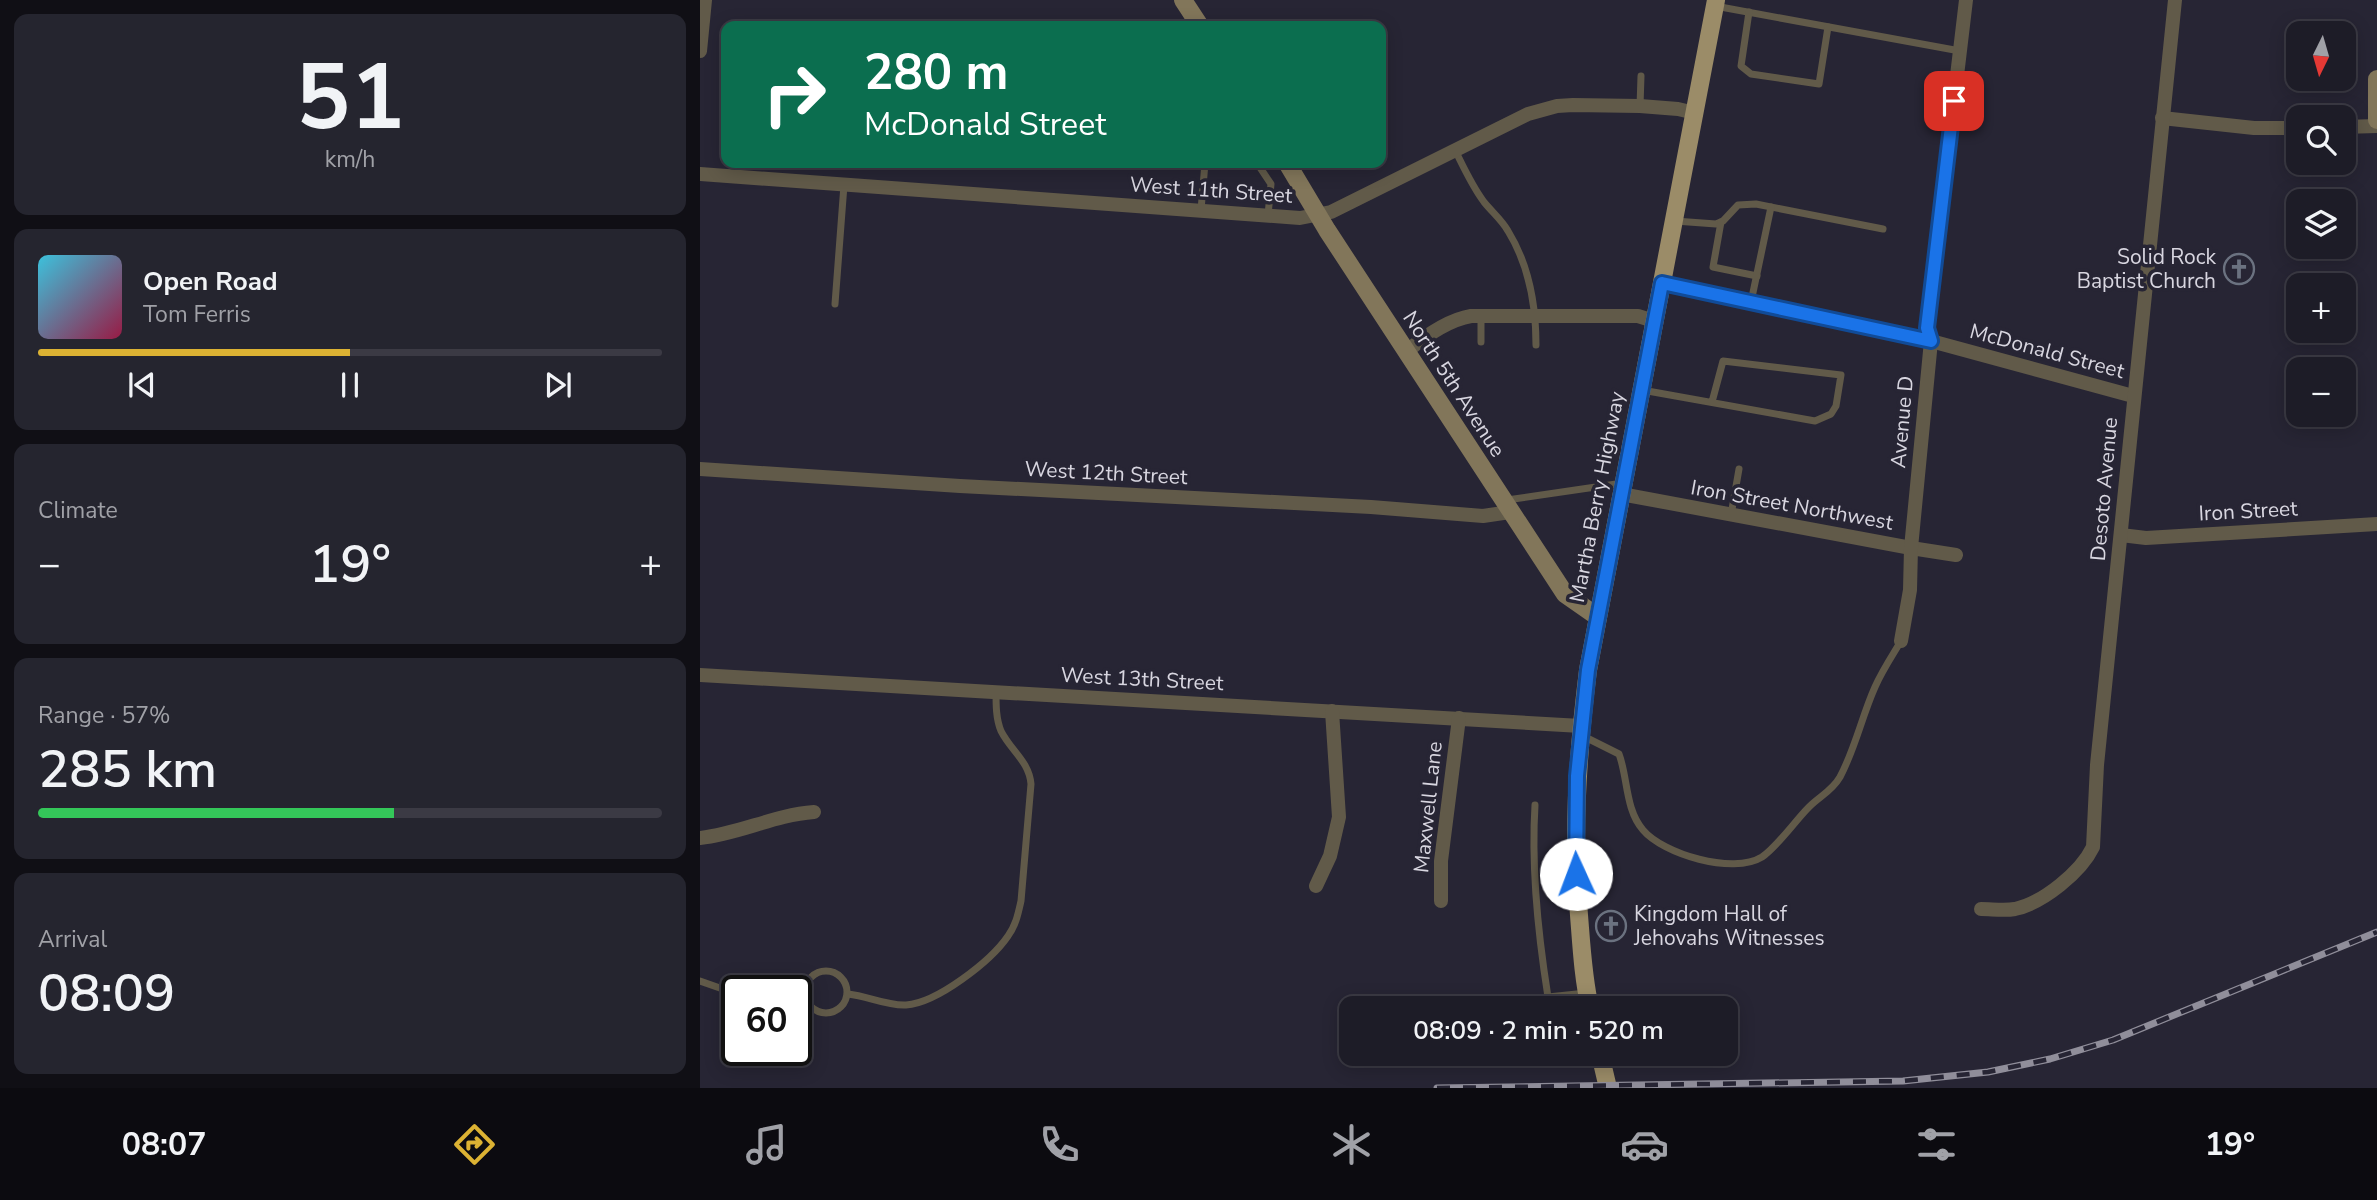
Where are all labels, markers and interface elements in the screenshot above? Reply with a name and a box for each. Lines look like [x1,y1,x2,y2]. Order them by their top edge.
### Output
north arrow [2286,21,2356,91]
map controls [2286,21,2356,427]
text: 51 [295,36,405,160]
text: 280 m [864,39,1008,106]
icon: right [749,49,840,140]
pin [1924,71,1984,131]
icon: arrive [1935,82,1973,120]
text: McDonald Street [864,103,1106,146]
button: search [2286,105,2356,175]
text: km/h [325,144,375,175]
street label: West 11th Street [1129,170,1294,210]
button: layers [2286,189,2356,259]
place label: Solid Rock Baptist Church [2077,243,2216,295]
church icon: Solid Rock Baptist Church [2222,252,2256,286]
text: Open Road [143,264,278,299]
button: + [2286,273,2356,343]
text: Tom Ferris [143,299,251,330]
street label: North 5th Avenue [1396,306,1512,462]
street label: McDonald Street [1967,317,2128,385]
button: − [2286,357,2356,427]
icon: previous [123,366,161,404]
icon: pause [331,366,369,404]
icon: next [539,366,577,404]
street label: Avenue D [1884,375,1920,469]
street label: Martha Berry Highway [1563,389,1631,605]
street label: Desoto Avenue [2084,416,2124,562]
street label: West 12th Street [1024,455,1189,491]
street label: Iron Street Northwest [1689,473,1896,537]
street label: Iron Street [2198,494,2299,528]
text: Climate [38,495,118,526]
text: 19° [309,529,391,600]
text: − [38,539,61,590]
text: + [639,539,662,590]
street label: West 13th Street [1060,661,1225,697]
text: Range · 57% [38,700,170,731]
text: 285 km [38,734,217,805]
street label: Maxwell Lane [1407,740,1449,874]
position arrow [1539,837,1613,911]
place label: Kingdom Hall of Jehovahs Witnesses [1633,900,1825,952]
church icon: Kingdom Hall of Jehovahs Witnesses [1594,909,1628,943]
text: Arrival [38,924,107,955]
text: 08:09 [38,958,175,1029]
speed limit sign: 60 [721,975,812,1066]
text: 08:09 · 2 min · 520 m [1413,1013,1664,1048]
icon: directions [450,1120,499,1169]
icon: music [742,1120,791,1169]
icon: phone [1035,1120,1084,1169]
icon: climate [1327,1120,1376,1169]
icon: car [1620,1120,1669,1169]
icon: filters [1912,1120,1961,1169]
text: 08:07 [122,1123,206,1166]
text: 19° [2205,1123,2255,1166]

